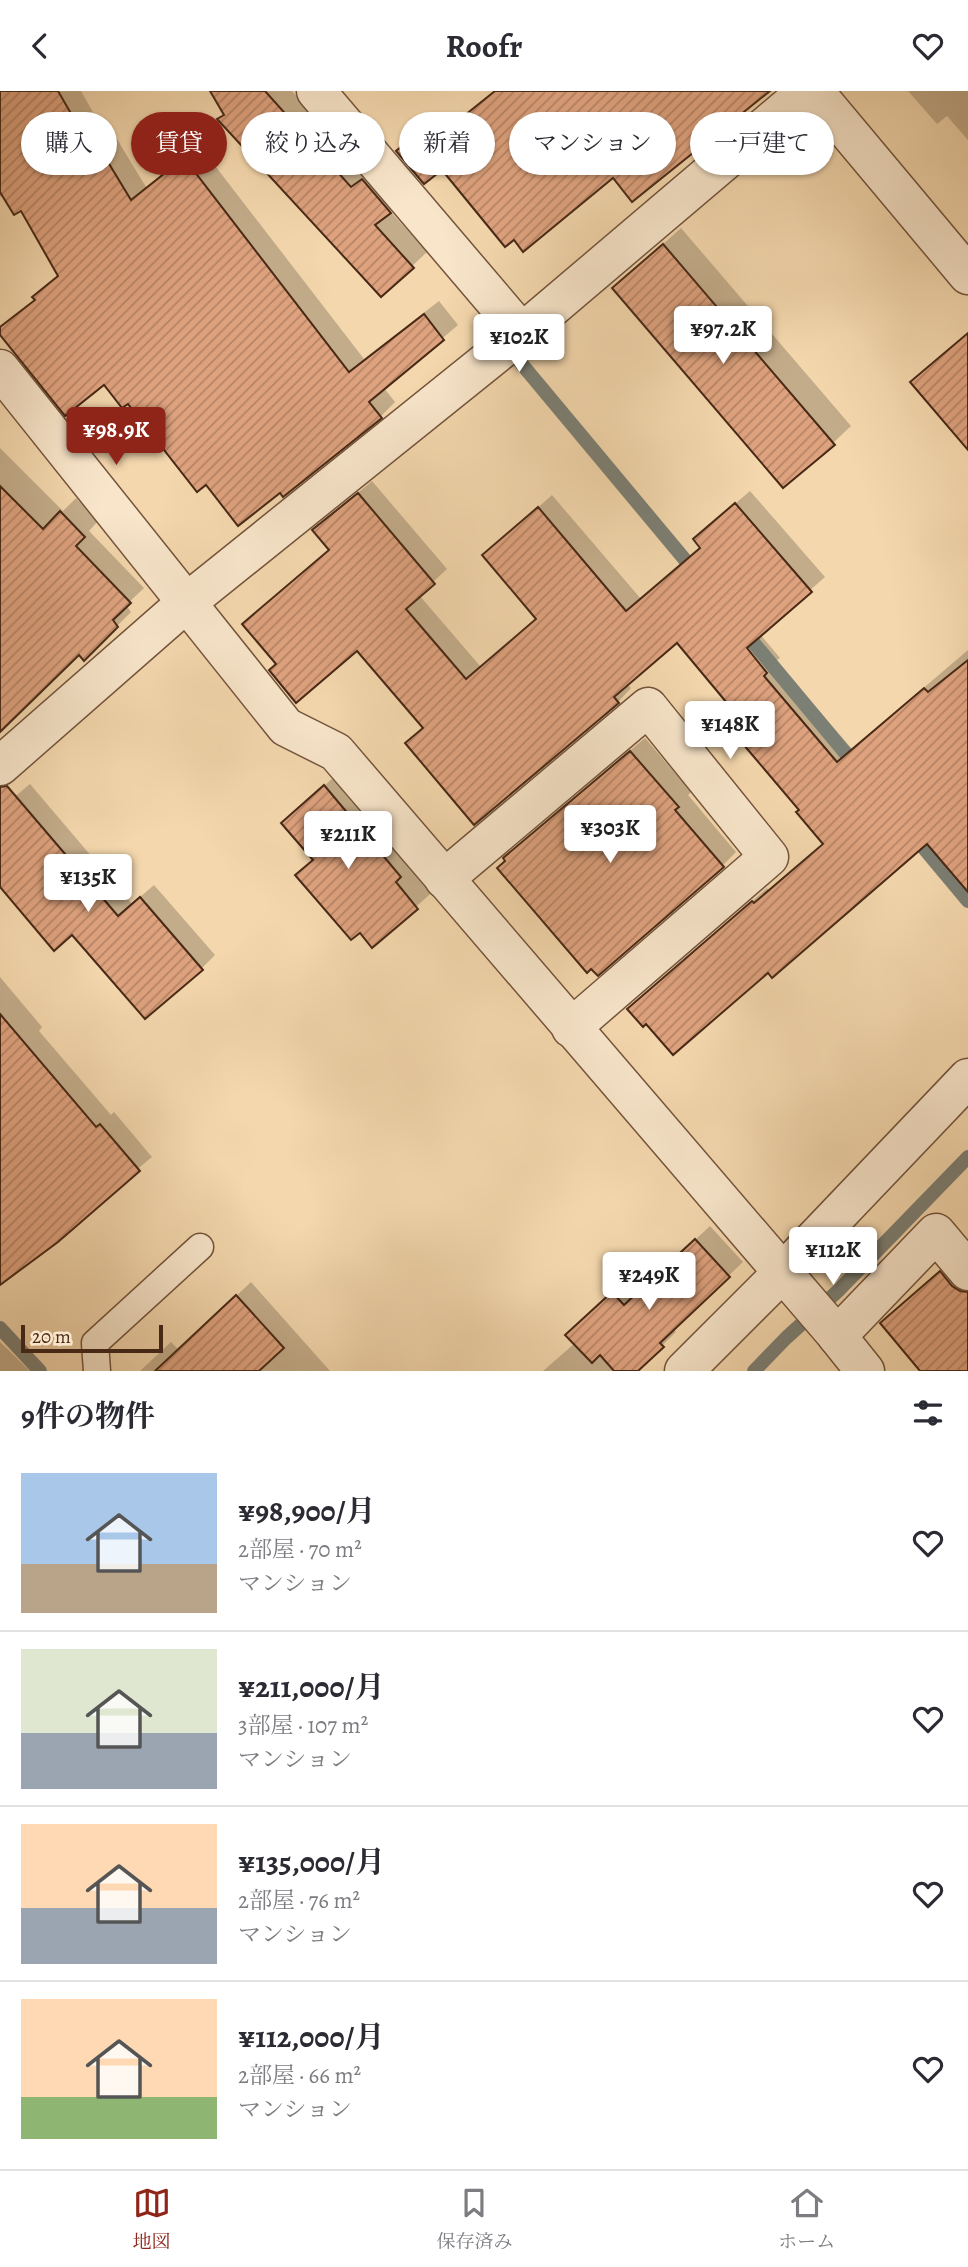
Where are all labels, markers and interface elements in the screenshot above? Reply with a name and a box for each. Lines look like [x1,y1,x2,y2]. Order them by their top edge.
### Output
text: Roofr [446,24,522,68]
icon: back [21,27,59,65]
icon: heart [909,27,947,65]
chip: 購入 [21,112,117,175]
chip: 賃貸 [131,112,227,175]
chip: 絞り込み [241,112,385,175]
chip: 新着 [399,112,495,175]
chip: マンション [509,112,676,175]
chip: 一戸建て [690,112,834,175]
pin: ¥97.2K [666,307,780,366]
text: ¥97.2K [690,313,756,344]
pin: ¥102K [470,315,568,374]
text: ¥102K [489,321,549,352]
pin: ¥98.9K [59,407,173,467]
text: ¥98.9K [83,414,149,445]
pin: ¥148K [681,701,779,761]
text: ¥148K [701,708,759,739]
pin: ¥303K [561,805,659,865]
pin: ¥211K [299,811,397,871]
text: ¥303K [580,812,640,843]
text: ¥211K [320,818,376,849]
pin: ¥135K [39,855,137,914]
text: ¥135K [60,861,116,892]
pin: ¥112K [784,1227,882,1287]
text: ¥112K [805,1234,861,1265]
pin: ¥249K [600,1253,698,1312]
text: ¥249K [619,1259,679,1290]
scale bar [21,1322,163,1354]
text: 20 m [32,1324,71,1350]
icon: filters [909,1394,947,1432]
text: 9件の物件 [21,1396,155,1436]
text: ¥98,900/月 [238,1491,376,1531]
icon: home [77,1501,161,1585]
icon: heart [909,1524,947,1562]
text: 2部屋 · 70 m² [238,1534,362,1565]
text: マンション [238,1568,352,1599]
text: ¥211,000/月 [238,1667,384,1707]
icon: home [77,1677,161,1761]
icon: heart [909,1700,947,1738]
text: 3部屋 · 107 m² [238,1710,368,1741]
text: マンション [238,1744,352,1775]
text: ¥135,000/月 [238,1842,385,1882]
icon: home [77,1852,161,1936]
icon: heart [909,1875,947,1913]
text: 2部屋 · 76 m² [238,1885,360,1916]
text: マンション [238,1919,352,1950]
text: ¥112,000/月 [238,2017,384,2057]
icon: home [77,2027,161,2111]
icon: heart [909,2050,947,2088]
text: 2部屋 · 66 m² [238,2060,361,2091]
text: マンション [238,2094,352,2125]
tab: 地図 [133,2184,171,2255]
tab: 保存済み [436,2184,512,2255]
tab: ホーム [778,2184,835,2255]

